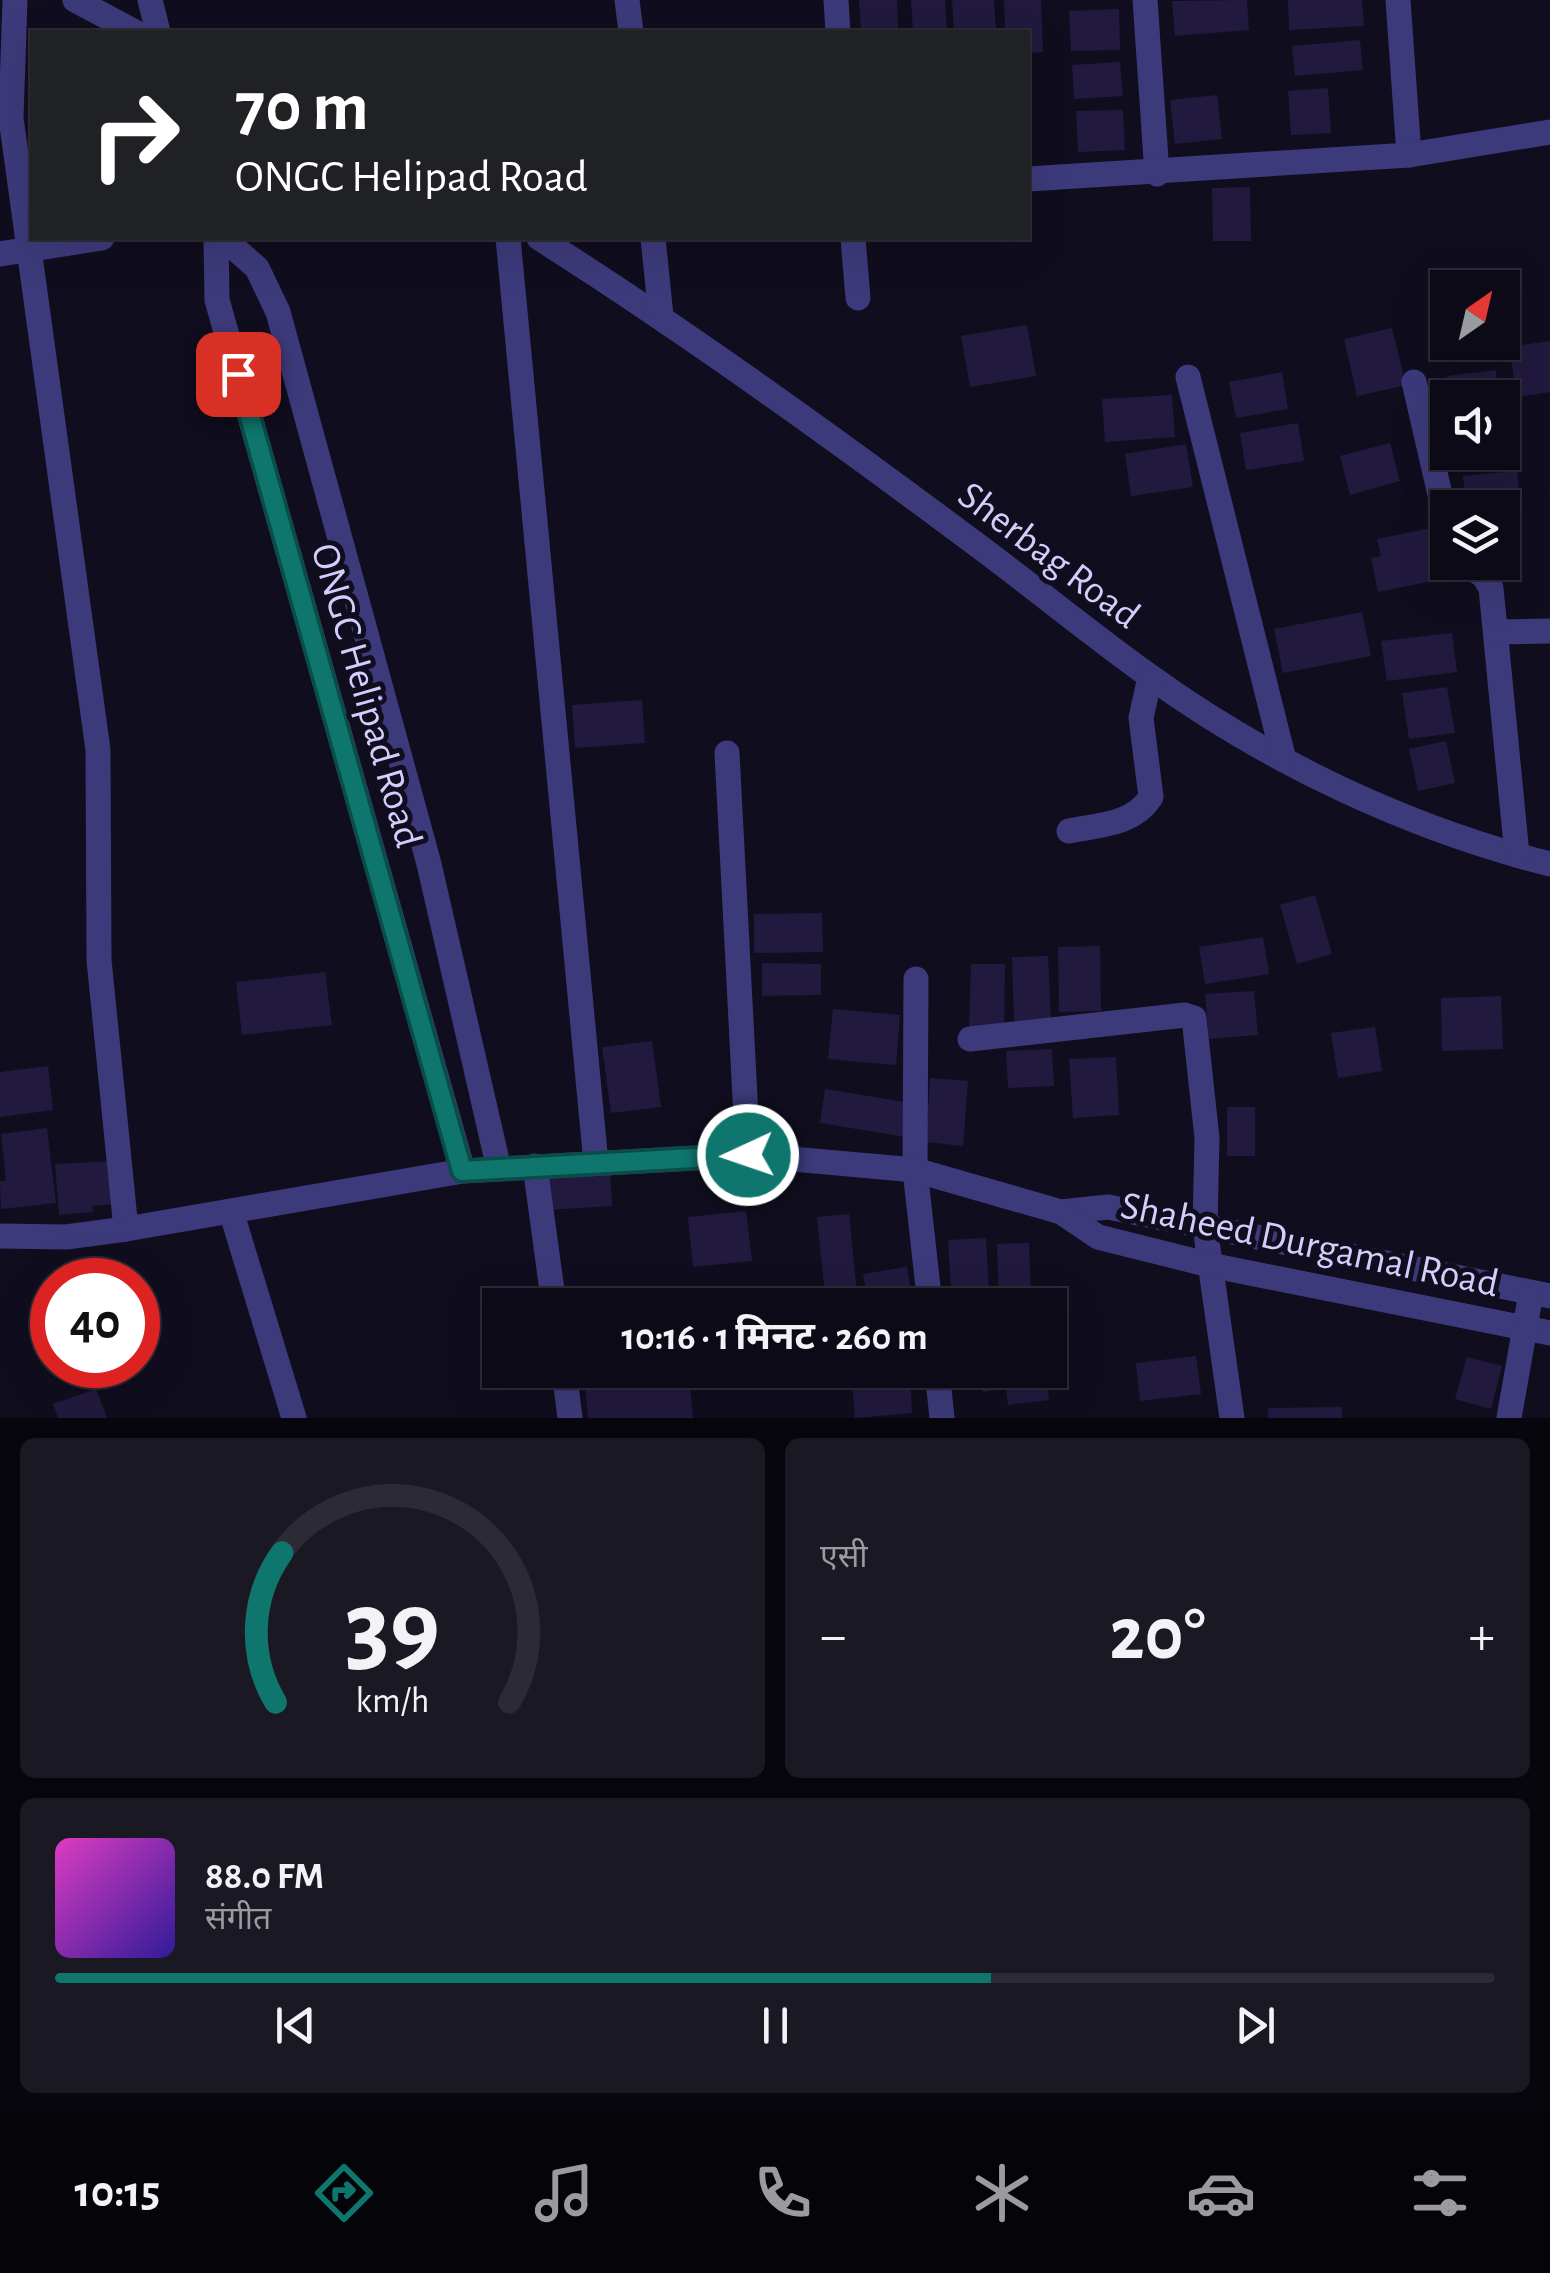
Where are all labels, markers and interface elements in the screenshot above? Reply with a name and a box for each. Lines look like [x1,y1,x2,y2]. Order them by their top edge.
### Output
icon: right [70,70,200,200]
text: 70 m [235,73,369,143]
text: ONGC Helipad Road [235,155,588,200]
north arrow [1430,270,1520,360]
map controls [1430,270,1520,580]
pin [196,332,281,417]
icon: arrive [211,347,266,402]
button: sound [1430,380,1520,470]
street label: Sherbag Road [951,475,1147,636]
button: layers [1430,490,1520,580]
street label: ONGC Helipad Road [304,539,429,852]
position arrow [696,1103,800,1207]
street label: Shaheed Durgamal Road [1117,1185,1502,1305]
speed limit sign: 40 [30,1258,160,1388]
text: 10:16 · 1 मिनट · 260 m [621,1319,928,1357]
text: एसी [820,1541,868,1573]
text: 39 [345,1577,440,1681]
text: 20° [1109,1598,1206,1673]
text: − [820,1609,846,1664]
text: + [1469,1609,1495,1664]
text: km/h [356,1683,429,1719]
text: 88.0 FM [205,1858,324,1896]
text: संगीत [205,1903,271,1935]
icon: previous [268,1998,323,2053]
icon: pause [748,1998,803,2053]
icon: next [1228,1998,1283,2053]
icon: directions [309,2158,379,2228]
icon: music [529,2158,599,2228]
icon: phone [748,2158,818,2228]
icon: climate [967,2158,1037,2228]
icon: car [1186,2158,1256,2228]
icon: filters [1405,2158,1475,2228]
text: 10:15 [75,2170,160,2215]

